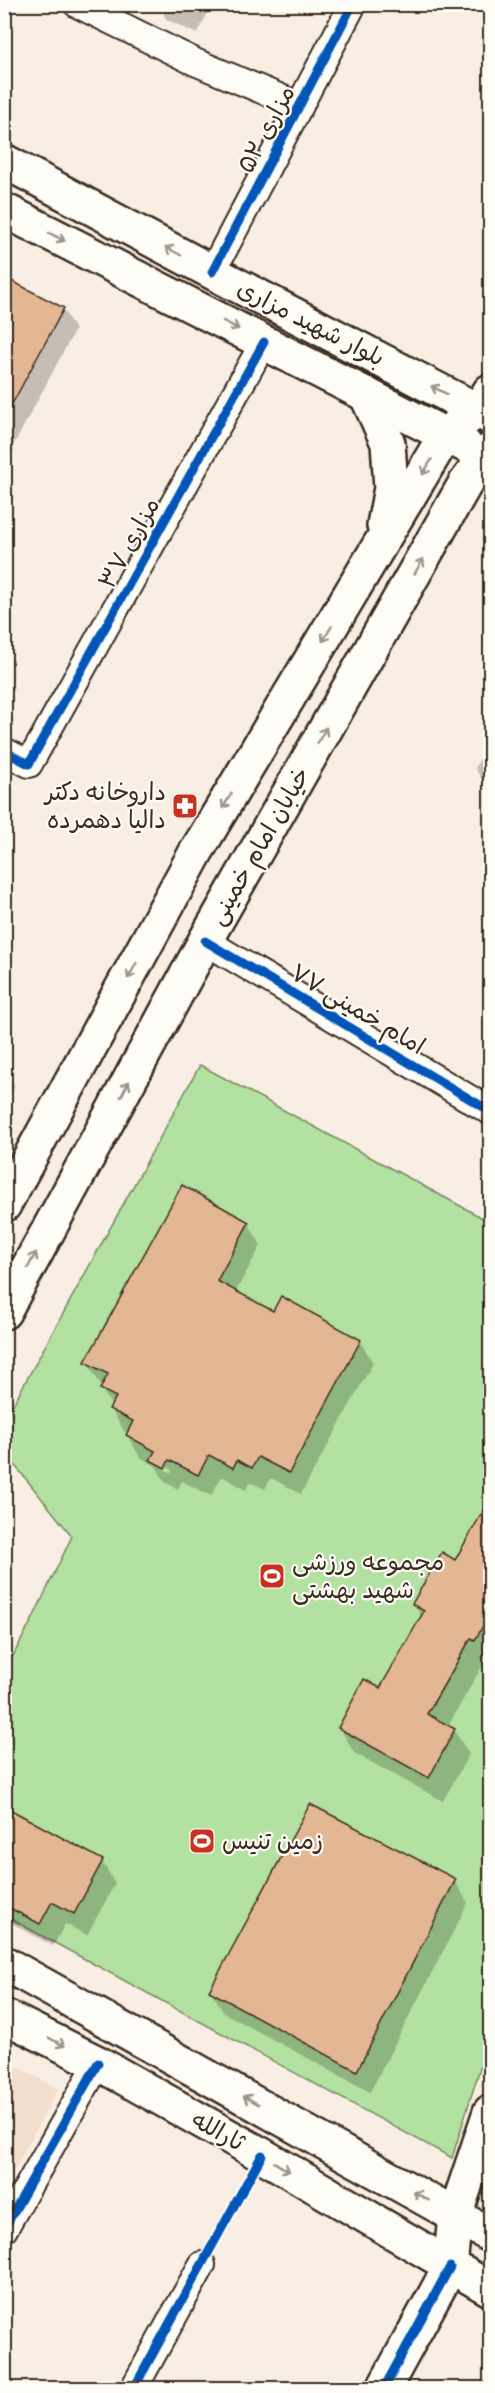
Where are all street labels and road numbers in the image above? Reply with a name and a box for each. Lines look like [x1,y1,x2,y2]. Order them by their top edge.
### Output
street label: مزاری ۵۲ [230,80,302,178]
street label: بلوار شهید مزاری [232,273,390,373]
street label: مزاری ۳۷ [92,492,166,594]
street label: خیابان امام خمینی [202,762,319,932]
street label: امام خمینی ۷۷ [284,957,431,1064]
street label: ثارالله [186,2104,251,2158]

